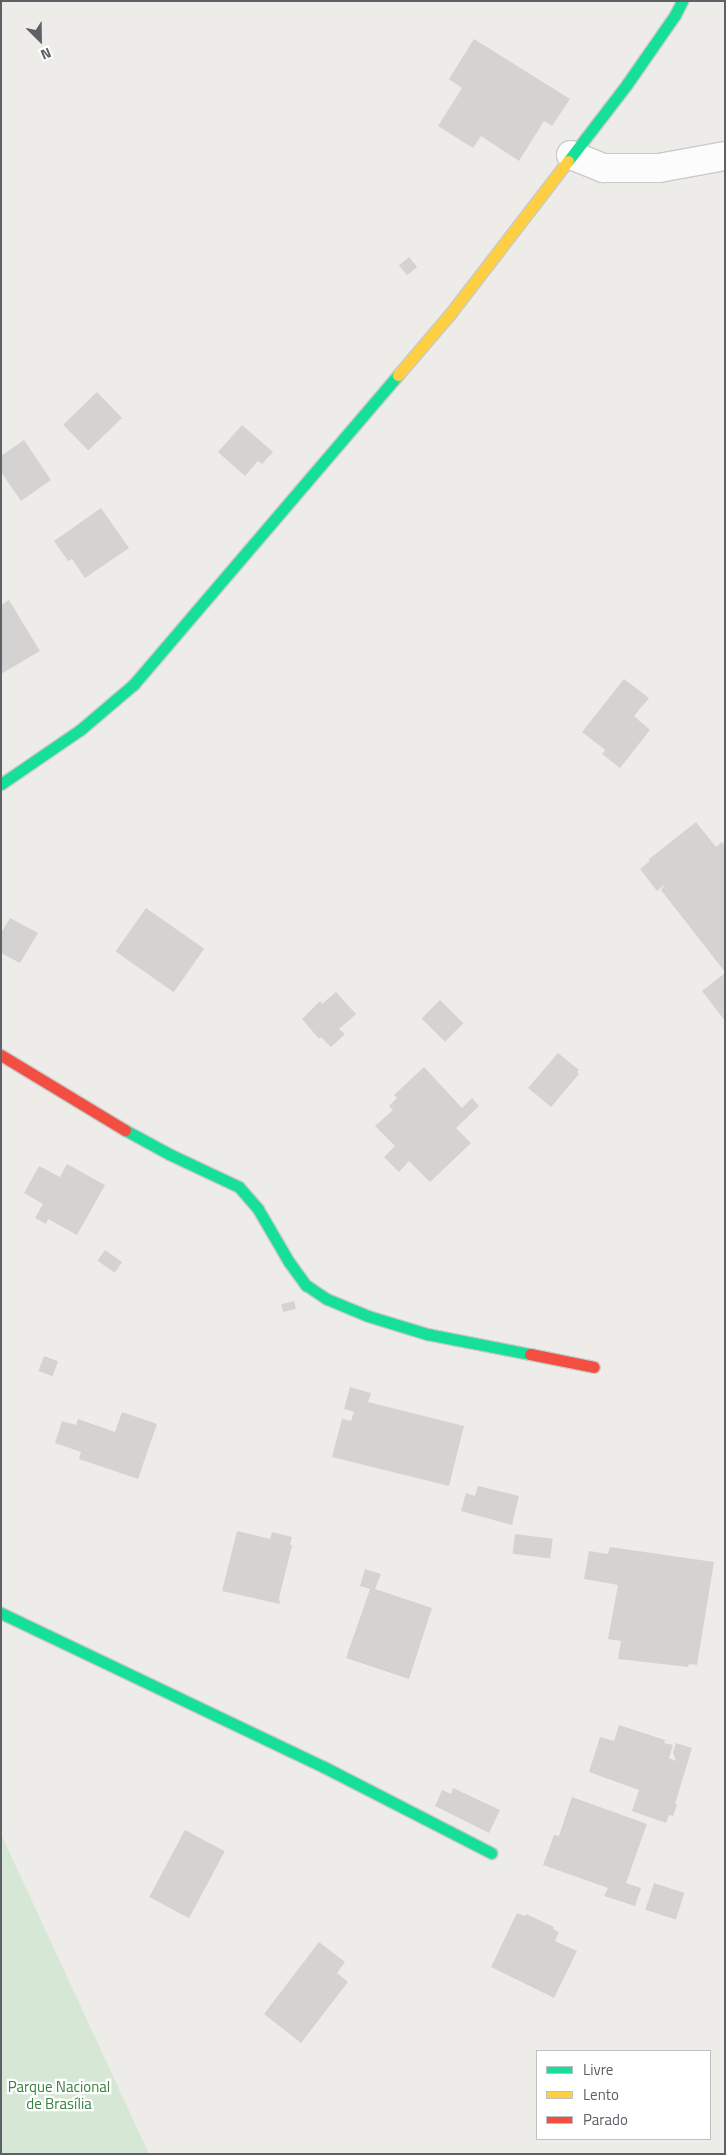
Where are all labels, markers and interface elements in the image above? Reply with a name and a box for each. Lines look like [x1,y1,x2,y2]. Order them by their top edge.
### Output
north arrow [15,15,65,65]
text: N [37,43,55,66]
legend [536,2050,711,2140]
text: Livre [583,2058,613,2081]
park label: Parque Nacional de Brasília [8,2077,110,2112]
text: Lento [583,2083,619,2106]
text: Parado [583,2108,628,2131]

